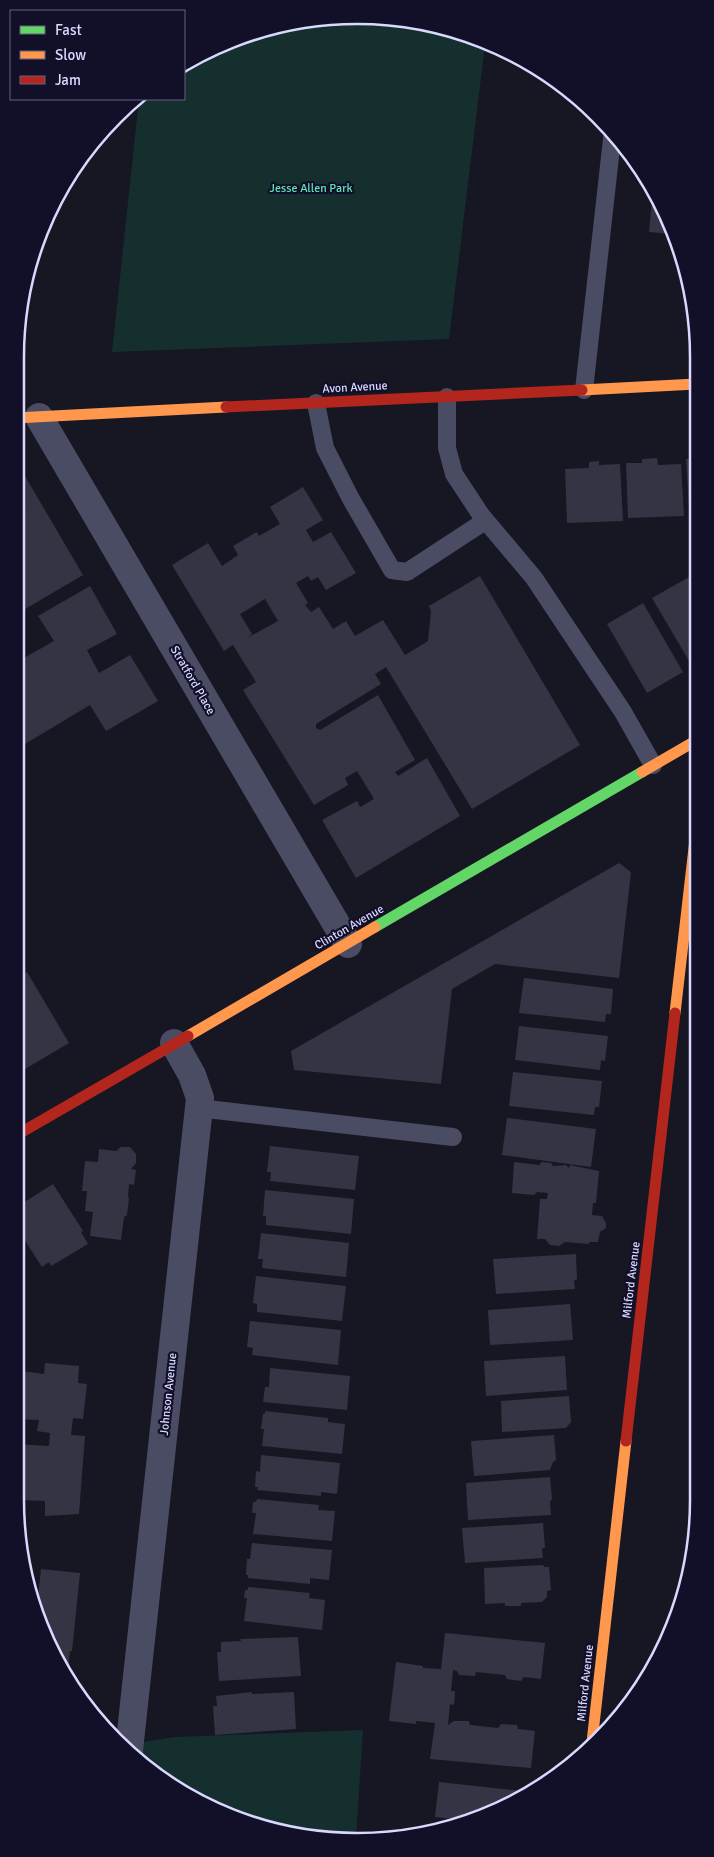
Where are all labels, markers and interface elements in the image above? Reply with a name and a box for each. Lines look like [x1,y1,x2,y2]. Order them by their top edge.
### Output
legend [10,10,185,100]
text: Fast [55,21,82,39]
text: Slow [55,46,86,64]
text: Jam [55,71,81,89]
park label: Jesse Allen Park [270,181,352,196]
street label: Avon Avenue [322,378,388,397]
street label: Stratford Place [167,643,218,717]
street label: Clinton Avenue [312,902,387,953]
street label: Milford Avenue [619,1241,644,1319]
street label: Johnson Avenue [157,1352,180,1436]
street label: Milford Avenue [574,1644,597,1722]

